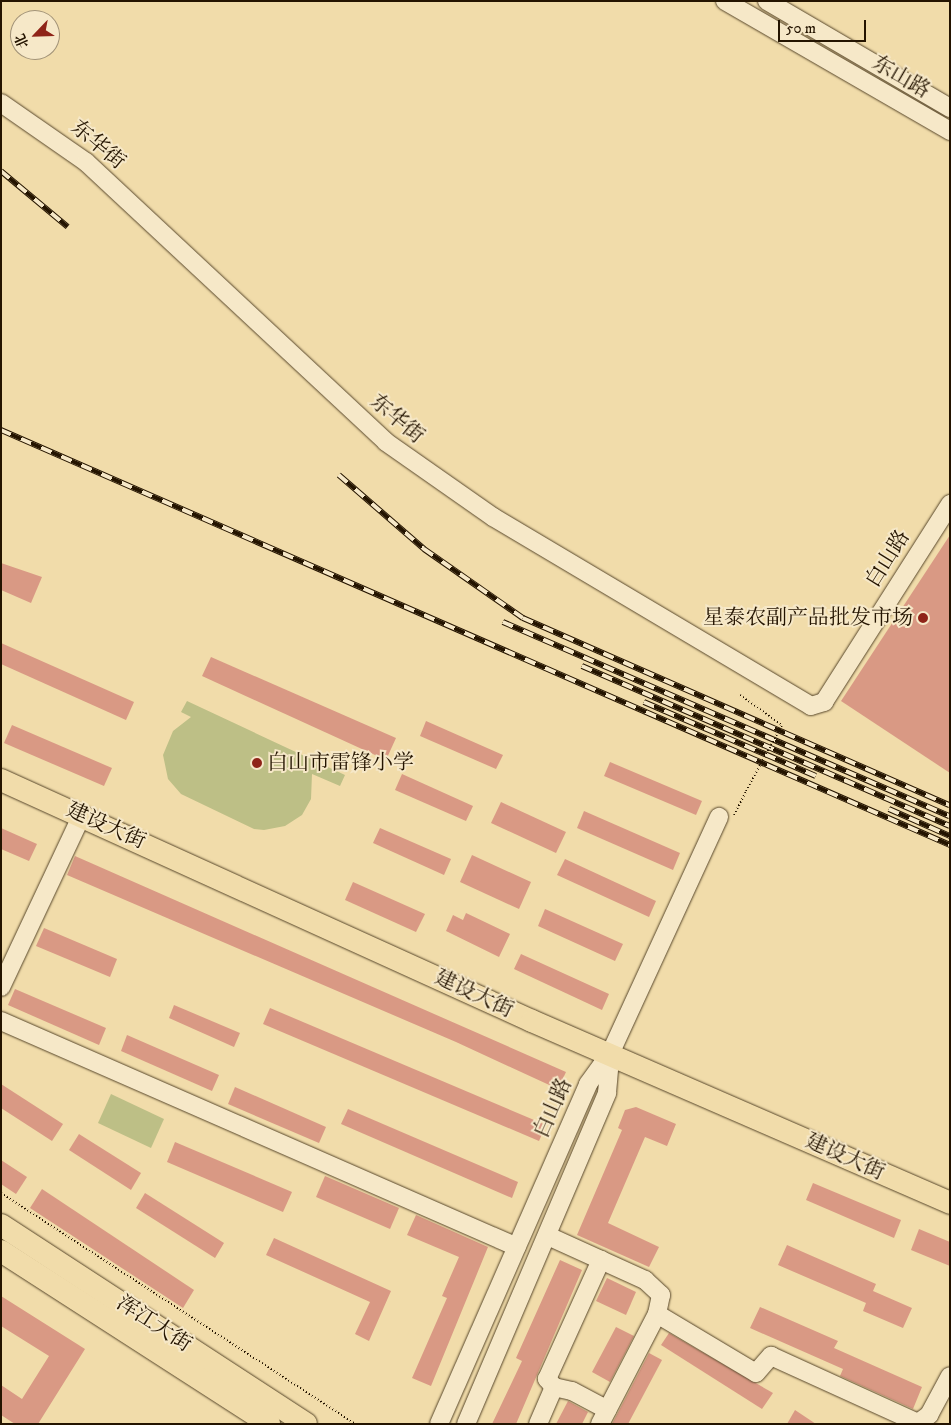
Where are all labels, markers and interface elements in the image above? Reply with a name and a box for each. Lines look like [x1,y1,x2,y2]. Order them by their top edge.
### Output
north arrow [10,10,60,60]
scale bar [781,10,868,42]
text: 50 m [786,19,816,38]
text: 北 [11,31,33,51]
street label: 东山路 [867,50,935,104]
street label: 东华街 [66,115,130,175]
street label: 东华街 [365,389,429,449]
street label: 白山路 [861,526,915,592]
place label: 星泰农副产品批发市场 [703,605,913,631]
marker: 星泰农副产品批发市场 [917,612,929,624]
place label: 白山市雷锋小学 [267,750,414,776]
marker: 白山市雷锋小学 [251,757,263,769]
street label: 建设大街 [63,797,149,855]
street label: 建设大街 [431,965,517,1023]
street label: 白山路 [529,1074,577,1142]
street label: 建设大街 [802,1128,888,1186]
street label: 浑江大街 [112,1291,196,1357]

